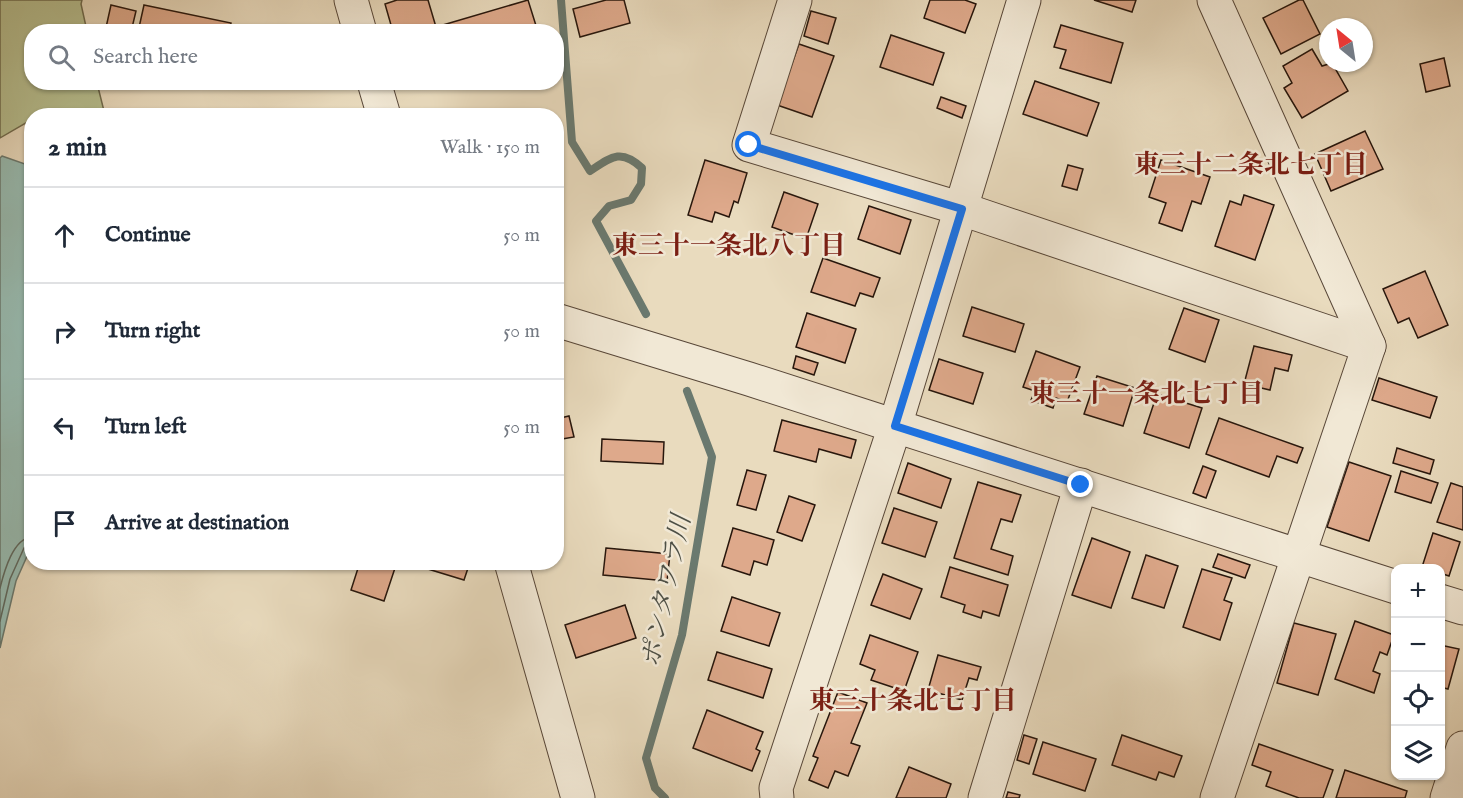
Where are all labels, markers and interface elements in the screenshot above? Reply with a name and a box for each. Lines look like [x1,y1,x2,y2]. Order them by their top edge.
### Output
north arrow [1319,18,1373,72]
search box [24,24,564,90]
icon: search [45,41,78,74]
text: Search here [93,43,198,71]
text: 2 min [48,131,107,164]
route start [735,131,761,157]
text: Walk · 150 m [440,135,540,160]
district label: 東三十二条北七丁目 [1134,149,1368,182]
icon: ahead [48,219,81,252]
text: Continue [105,221,191,249]
text: 50 m [503,223,540,248]
district label: 東三十一条北八丁目 [612,230,846,263]
icon: right [48,315,81,348]
text: Turn right [105,317,200,345]
text: 50 m [503,319,540,344]
district label: 東三十一条北七丁目 [1030,378,1264,411]
icon: left [48,411,81,444]
text: Turn left [105,413,187,441]
text: 50 m [503,415,540,440]
route end [1067,471,1093,497]
icon: arrive [48,507,81,540]
text: Arrive at destination [105,509,289,537]
water label: ポンタワラ川 [634,509,699,671]
map controls [1391,564,1445,780]
button: + [1391,564,1445,618]
button: − [1391,618,1445,672]
button: locate [1391,672,1445,726]
district label: 東三十条北七丁目 [809,685,1017,718]
button: layers [1391,726,1445,780]

